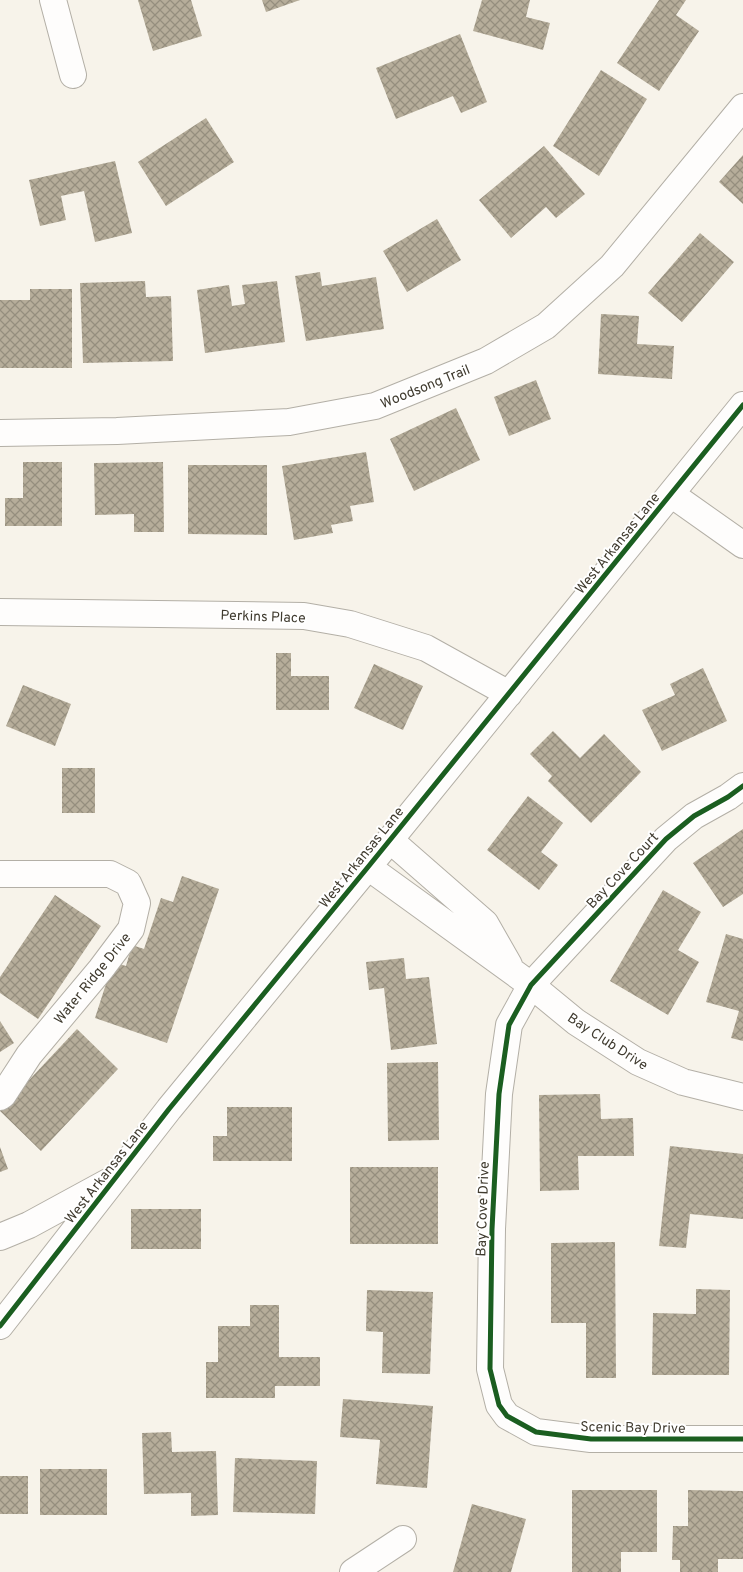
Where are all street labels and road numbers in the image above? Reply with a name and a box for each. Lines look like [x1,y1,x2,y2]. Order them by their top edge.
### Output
street label: Woodsong Trail [378,362,473,413]
street label: West Arkansas Lane [572,490,664,598]
street label: Perkins Place [220,608,306,627]
street label: West Arkansas Lane [316,804,408,912]
street label: Bay Cove Court [583,829,663,913]
street label: Water Ridge Drive [51,930,135,1028]
street label: Bay Club Drive [564,1010,651,1075]
street label: West Arkansas Lane [62,1118,152,1228]
street label: Bay Cove Drive [473,1161,494,1257]
street label: Scenic Bay Drive [580,1419,686,1438]

